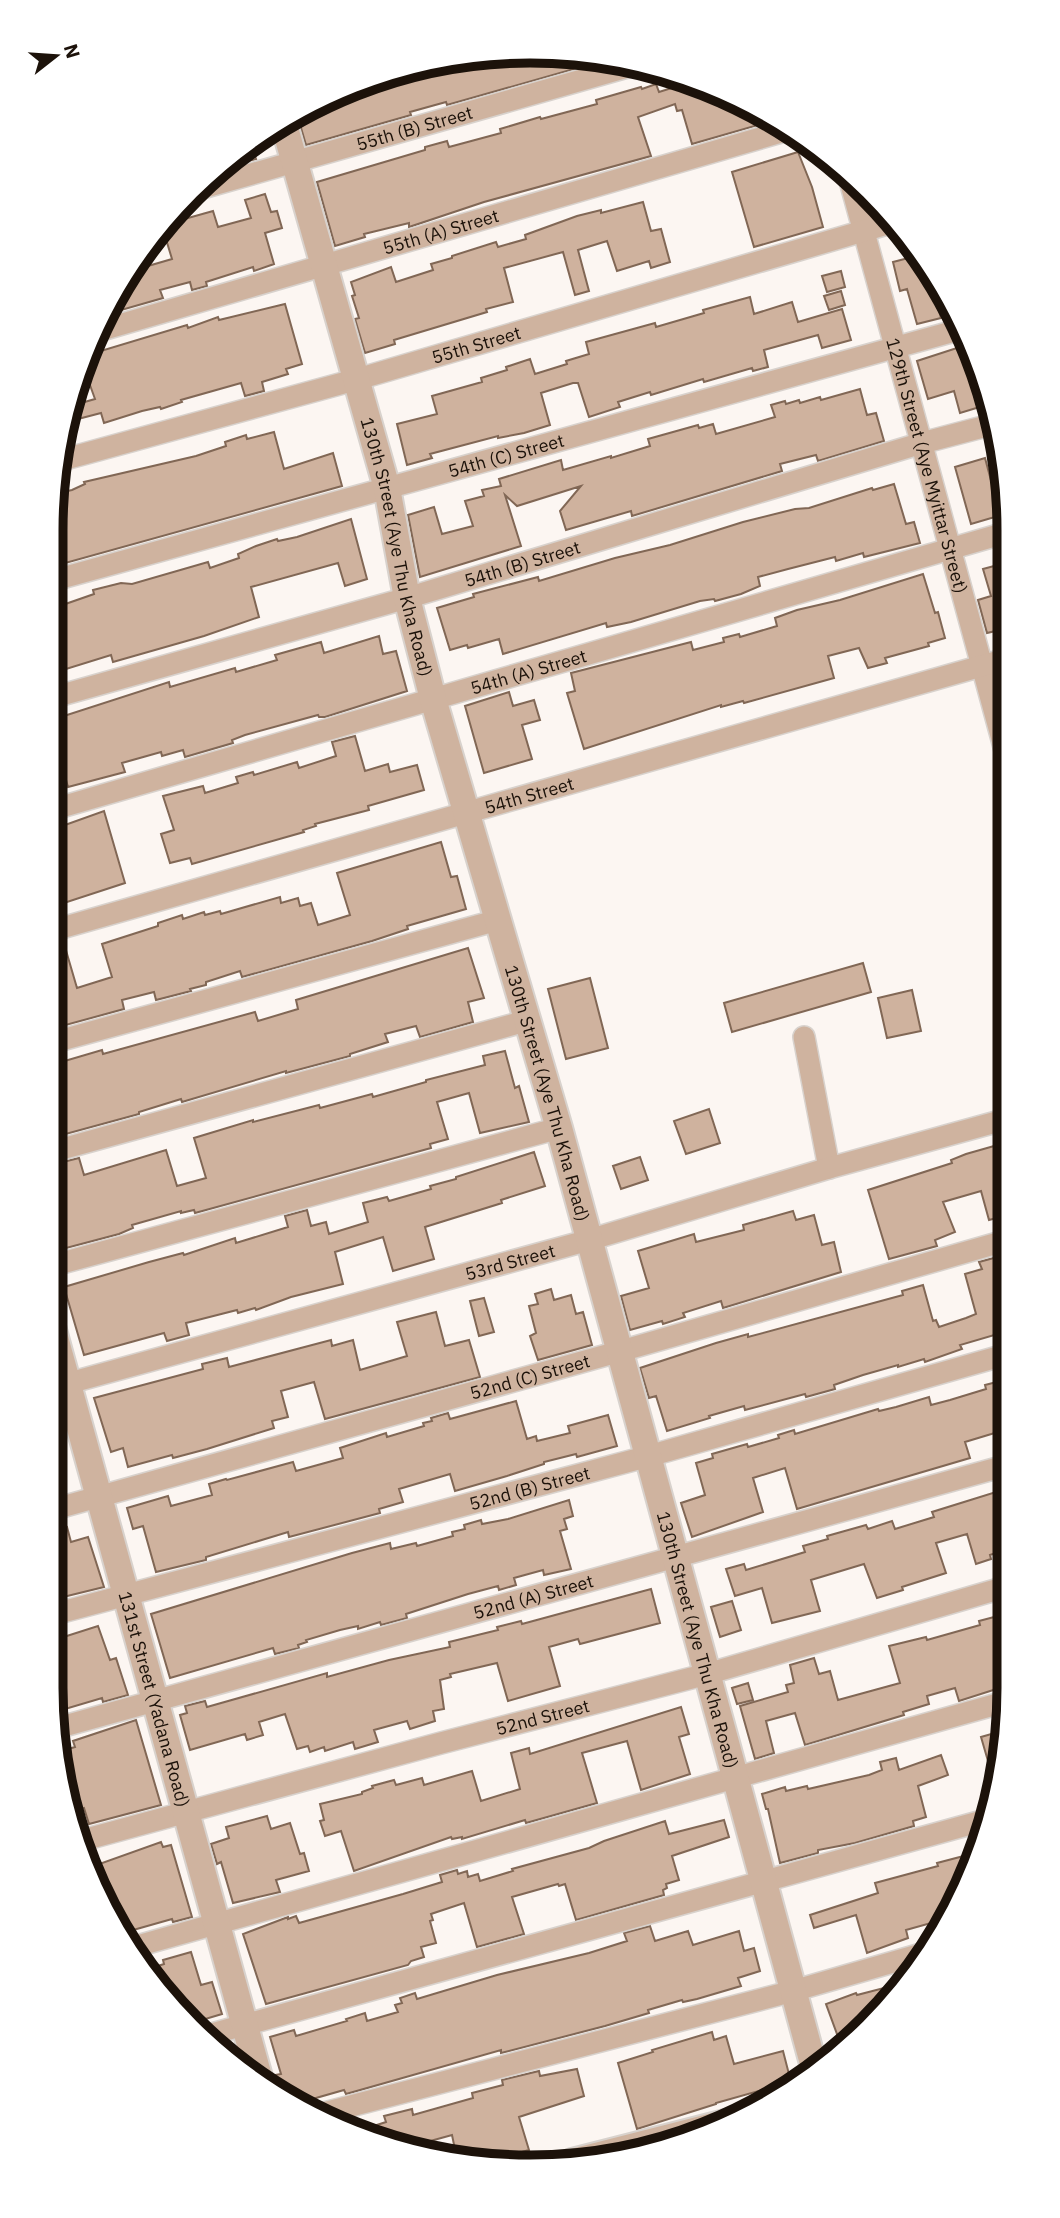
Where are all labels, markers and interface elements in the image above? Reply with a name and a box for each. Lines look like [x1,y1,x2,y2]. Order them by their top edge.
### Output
north arrow [21,21,91,91]
text: N [59,41,86,61]
street label: 55th (B) Street [353,100,475,155]
street label: 55th (A) Street [380,203,501,259]
street label: 55th Street [429,320,523,368]
street label: 129th Street (Aye Myittar Street) [882,335,973,596]
street label: 130th Street (Aye Thu Kha Road) [356,415,438,679]
street label: 54th (C) Street [445,428,567,482]
street label: 54th (B) Street [461,535,583,592]
street label: 54th (A) Street [468,644,589,699]
street label: 54th Street [482,771,576,819]
street label: 130th Street (Aye Thu Kha Road) [500,962,595,1224]
street label: 53rd Street [462,1238,557,1285]
street label: 52nd (C) Street [467,1349,592,1404]
street label: 52nd (B) Street [466,1461,592,1515]
street label: 130th Street (Aye Thu Kha Road) [652,1509,744,1771]
street label: 52nd (A) Street [470,1569,596,1624]
street label: 131st Street (Yadana Road) [114,1589,195,1809]
street label: 52nd Street [493,1693,592,1740]

